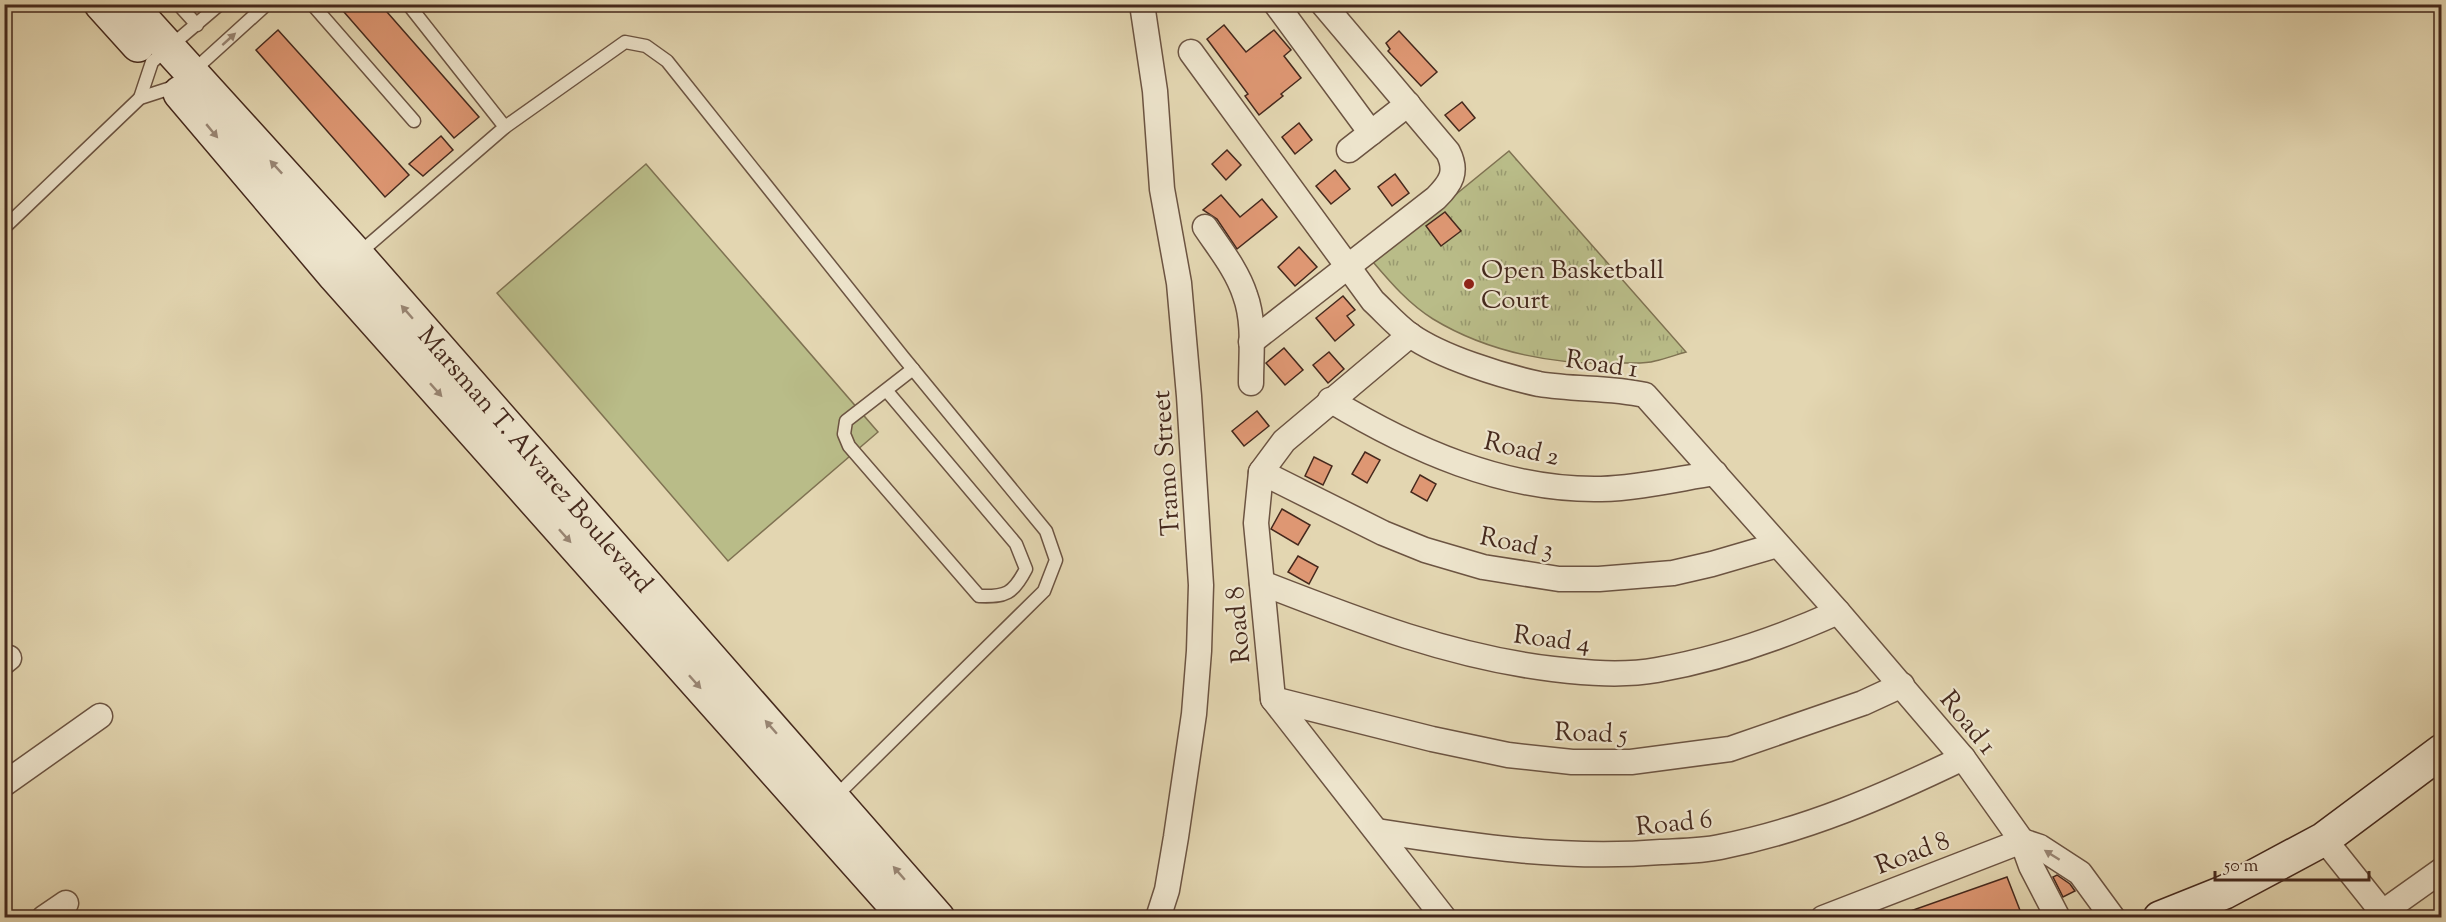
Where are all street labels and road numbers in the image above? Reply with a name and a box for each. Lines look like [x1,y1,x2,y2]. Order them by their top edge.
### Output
street label: Marsman T. Alvarez Boulevard [408,319,661,602]
street label: Road 1 [1563,342,1640,389]
street label: Tramo Street [1144,389,1191,537]
street label: Road 2 [1480,424,1563,477]
street label: Road 3 [1476,519,1557,570]
street label: Road 8 [1218,585,1261,665]
street label: Road 4 [1511,617,1592,664]
street label: Road 1 [1930,684,2004,764]
street label: Road 5 [1554,715,1628,754]
street label: Road 6 [1634,802,1714,847]
street label: Road 8 [1870,823,1955,885]

